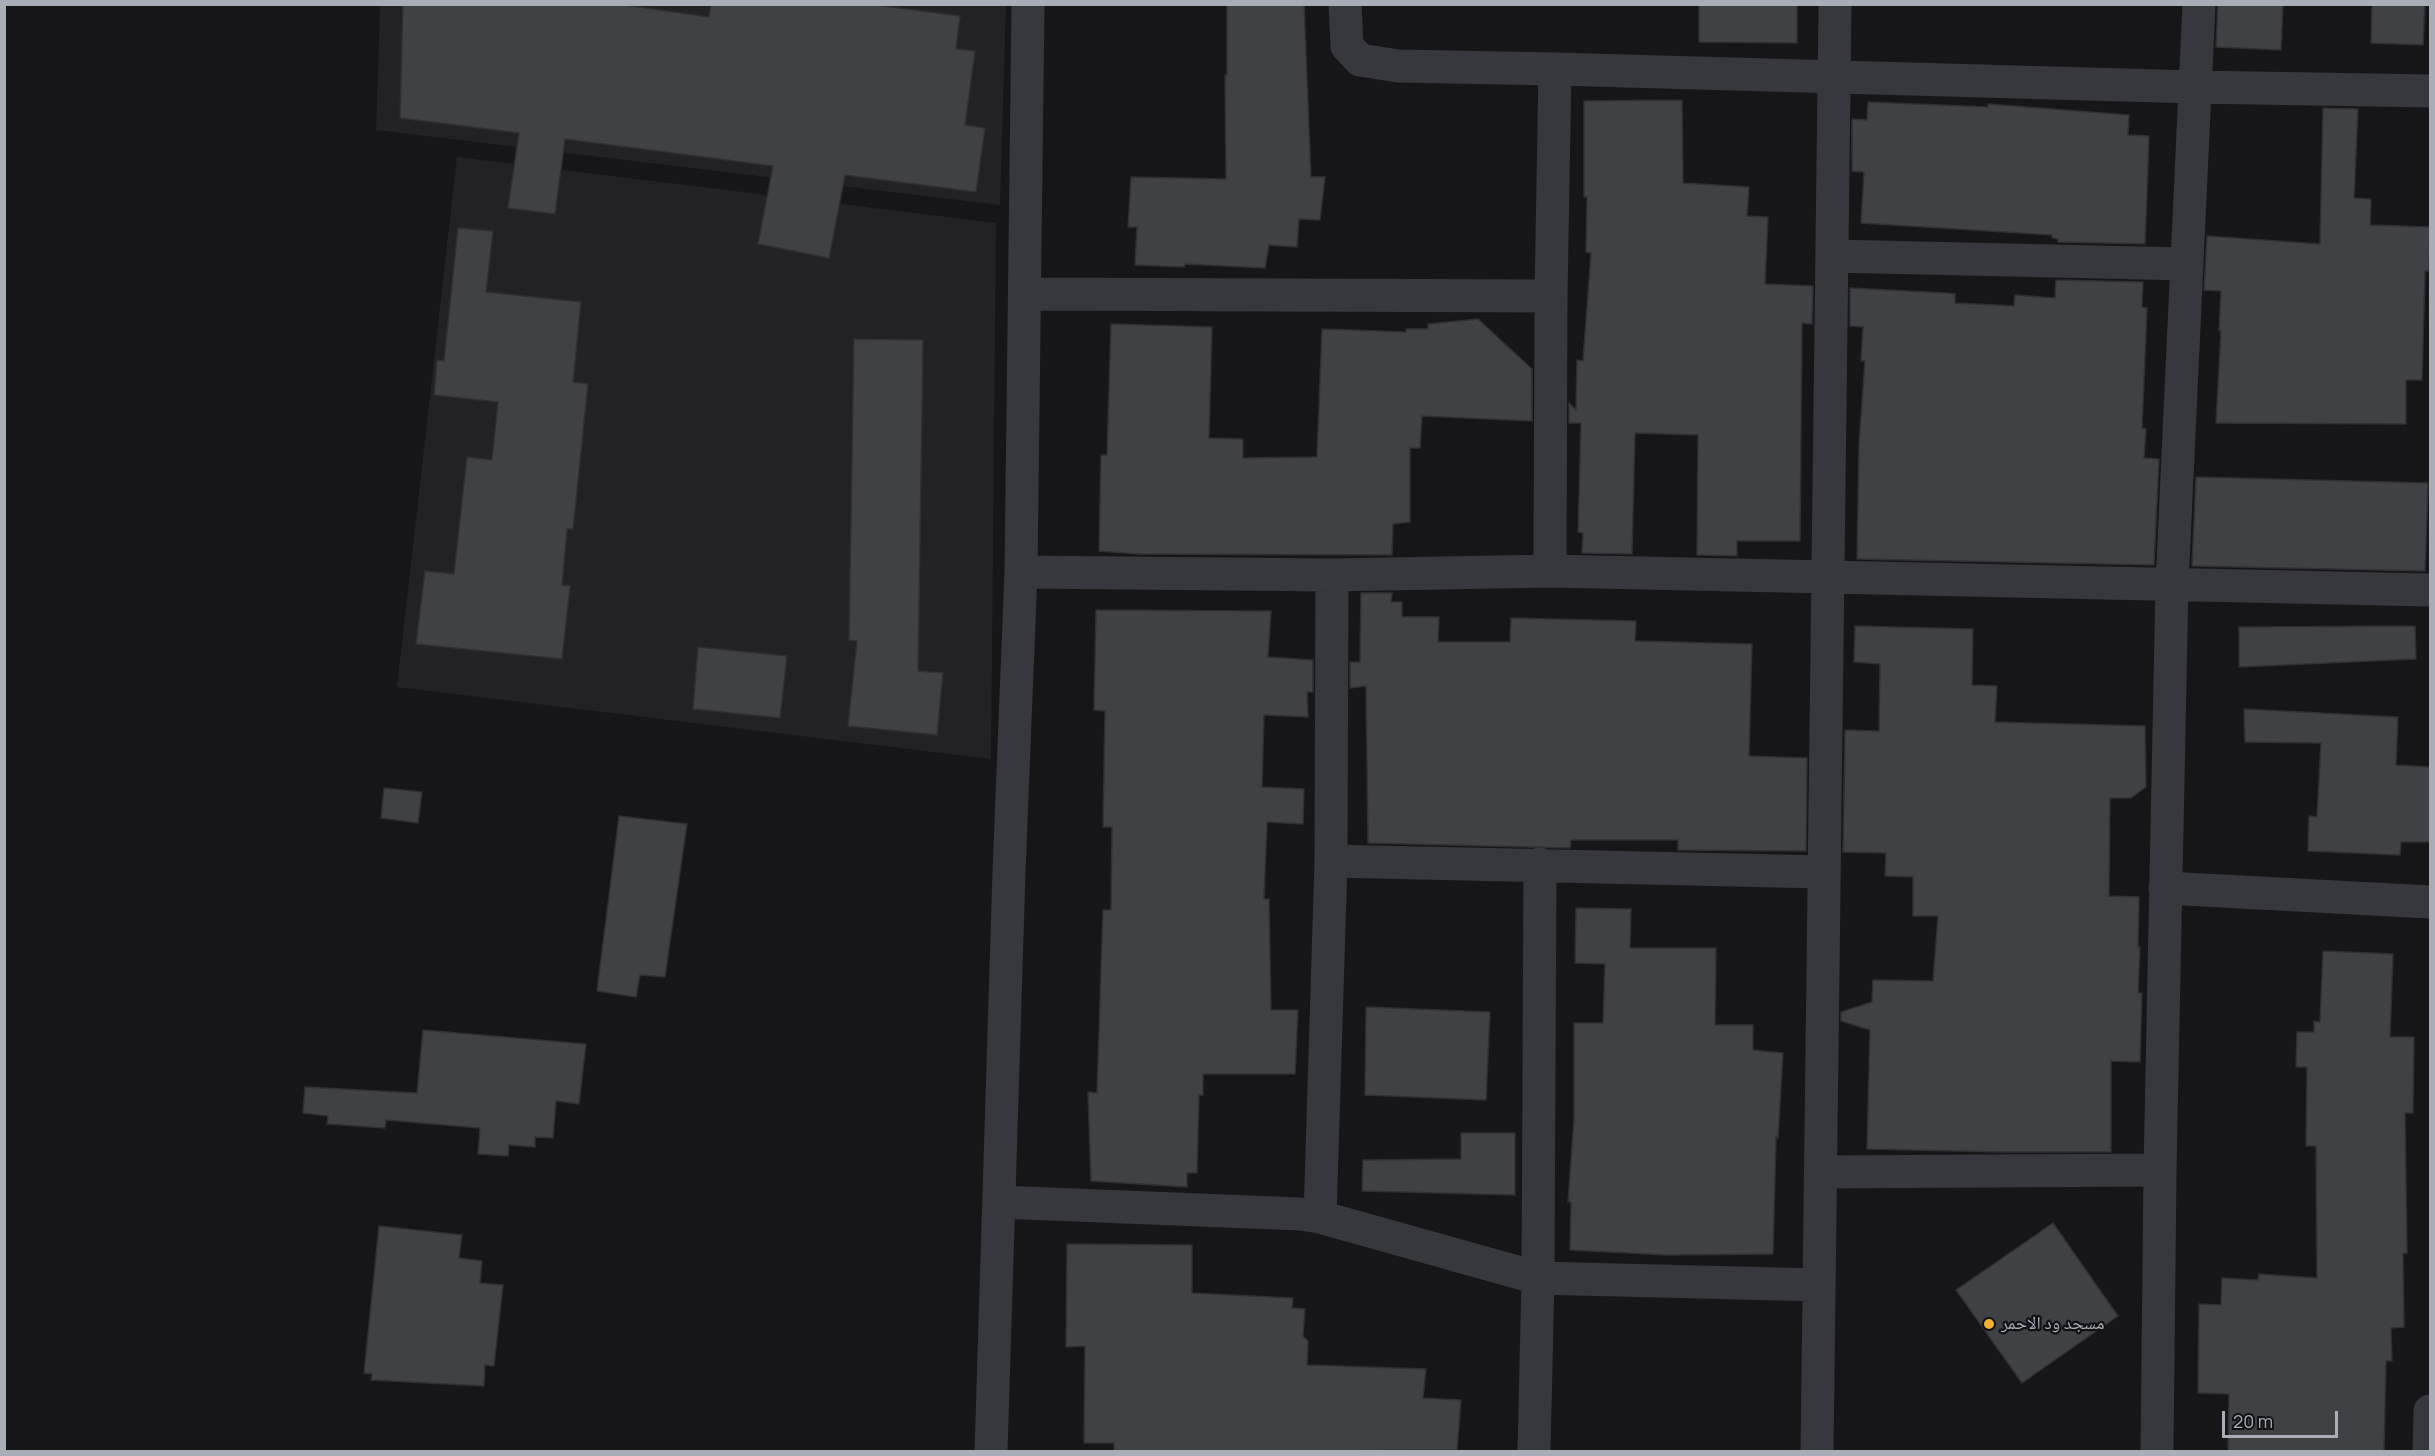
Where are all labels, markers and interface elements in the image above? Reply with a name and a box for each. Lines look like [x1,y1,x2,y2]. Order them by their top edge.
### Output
place label: مسجد ود الاحمر [2001,1313,2104,1335]
marker: مسجد ود الاحمر [1982,1317,1996,1331]
scale bar [2225,1399,2340,1437]
text: 20 m [2233,1409,2273,1433]

